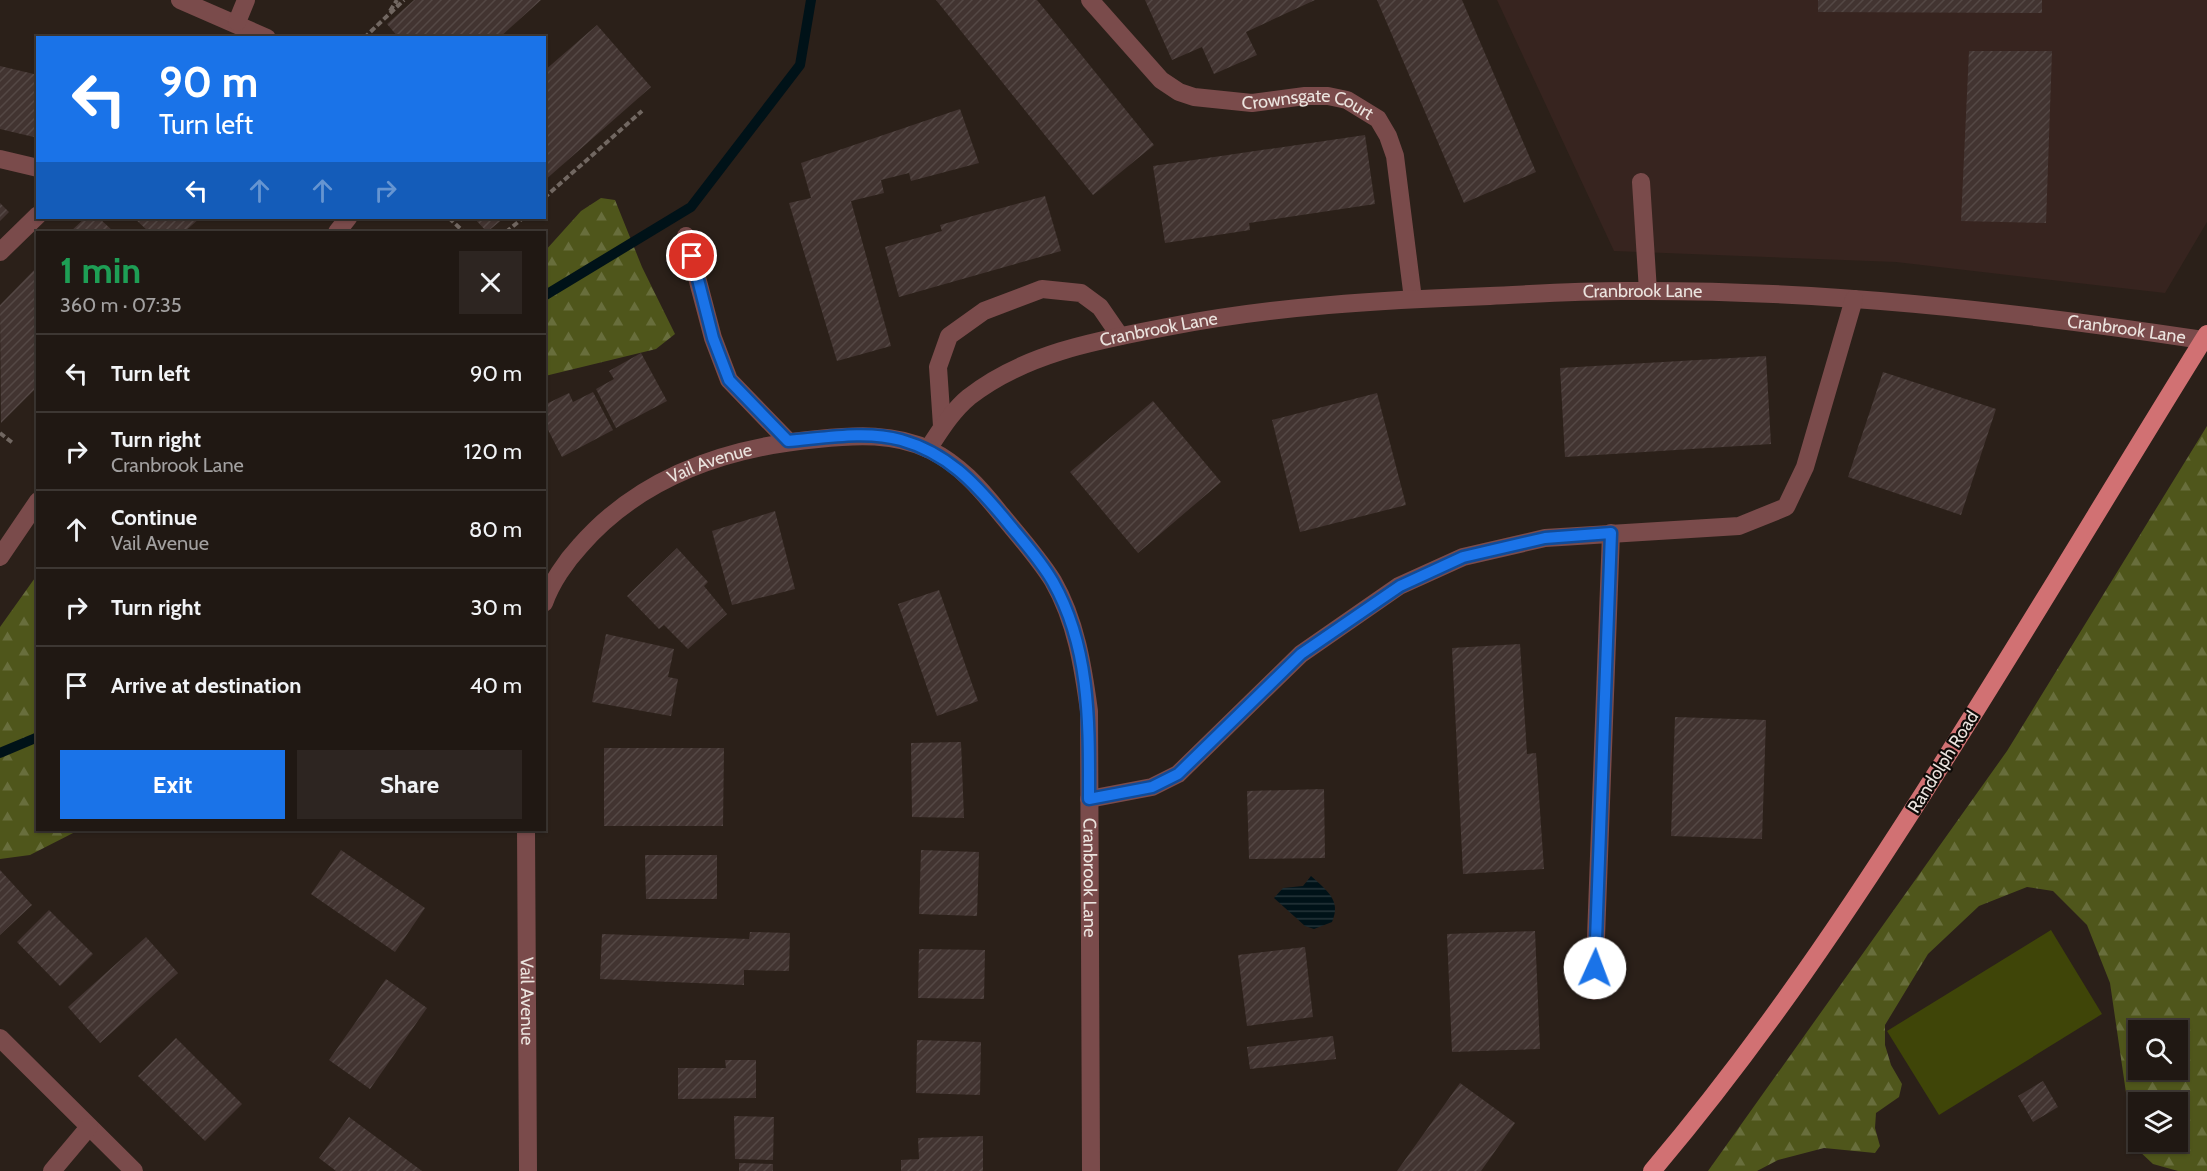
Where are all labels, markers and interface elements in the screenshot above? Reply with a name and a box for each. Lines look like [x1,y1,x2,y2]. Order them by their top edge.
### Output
text: 90 m [159,56,258,108]
icon: left [60,60,138,138]
street label: Crownsgate Court [1240,85,1378,125]
text: Turn left [159,108,253,141]
icon: left [180,174,213,207]
icon: ahead [243,174,276,207]
icon: ahead [306,174,339,207]
icon: right [369,174,402,207]
pin [666,230,717,281]
icon: arrive [675,239,708,272]
text: 1 min [60,248,141,292]
button: close [459,251,522,314]
street label: Cranbrook Lane [1582,280,1703,303]
text: 360 m · 07:35 [60,293,182,317]
street label: Cranbrook Lane [1098,307,1219,351]
street label: Cranbrook Lane [2066,310,2187,348]
icon: left [60,357,93,390]
text: Turn left [111,360,190,387]
text: 90 m [470,360,522,387]
text: Turn right [111,426,201,453]
icon: right [60,435,93,468]
text: 120 m [464,438,522,465]
street label: Vail Avenue [664,439,754,488]
text: Cranbrook Lane [111,453,244,477]
text: Continue [111,504,197,531]
icon: ahead [60,513,93,546]
text: 80 m [469,516,522,543]
text: Vail Avenue [111,531,209,555]
icon: right [60,591,93,624]
text: Turn right [111,594,201,621]
text: 30 m [470,594,522,621]
icon: arrive [60,669,93,702]
text: Arrive at destination [111,672,301,699]
text: 40 m [470,672,522,699]
street label: Randolph Road [1903,707,1983,817]
button: Exit [60,750,285,819]
button: Share [297,750,522,819]
street label: Cranbrook Lane [1078,818,1101,937]
position arrow [1563,936,1627,1000]
street label: Vail Avenue [516,957,538,1045]
map controls [2128,1020,2188,1152]
button: search [2128,1020,2188,1080]
button: layers [2128,1092,2188,1152]

